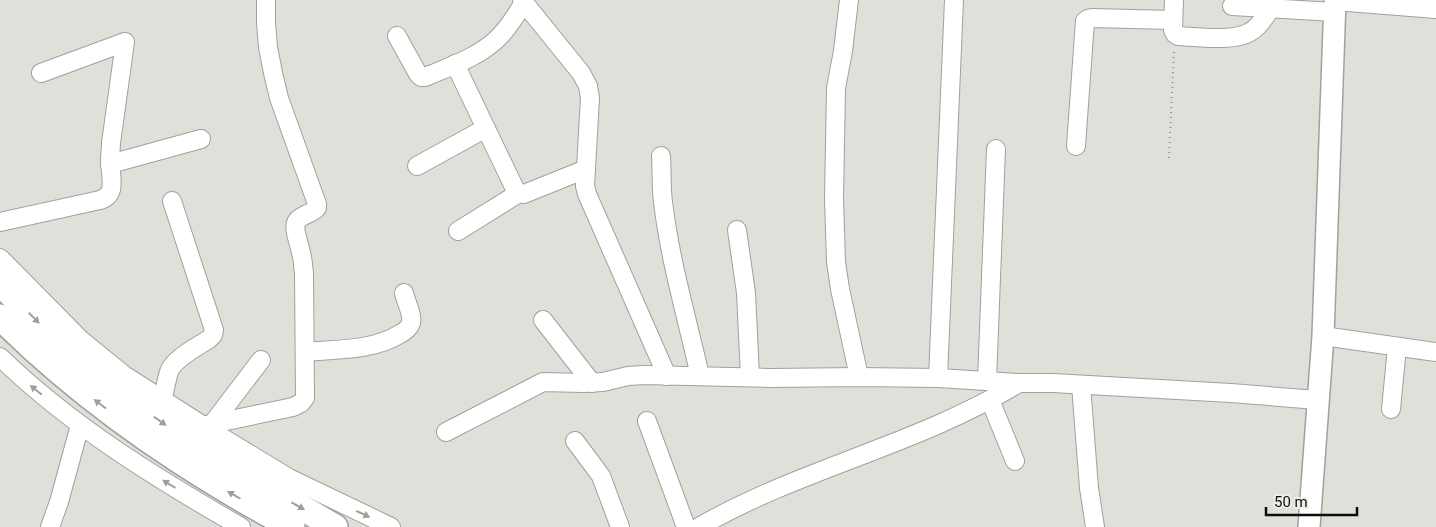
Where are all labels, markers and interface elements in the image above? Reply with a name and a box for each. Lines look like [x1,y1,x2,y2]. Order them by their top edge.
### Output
one-way arrow [28,312,40,324]
one-way arrow [30,385,43,396]
one-way arrow [93,399,107,409]
one-way arrow [153,416,166,426]
one-way arrow [163,479,176,488]
scale bar [1266,484,1357,516]
one-way arrow [228,491,241,500]
text: 50 m [1274,493,1308,511]
one-way arrow [290,502,305,510]
one-way arrow [356,511,370,519]

